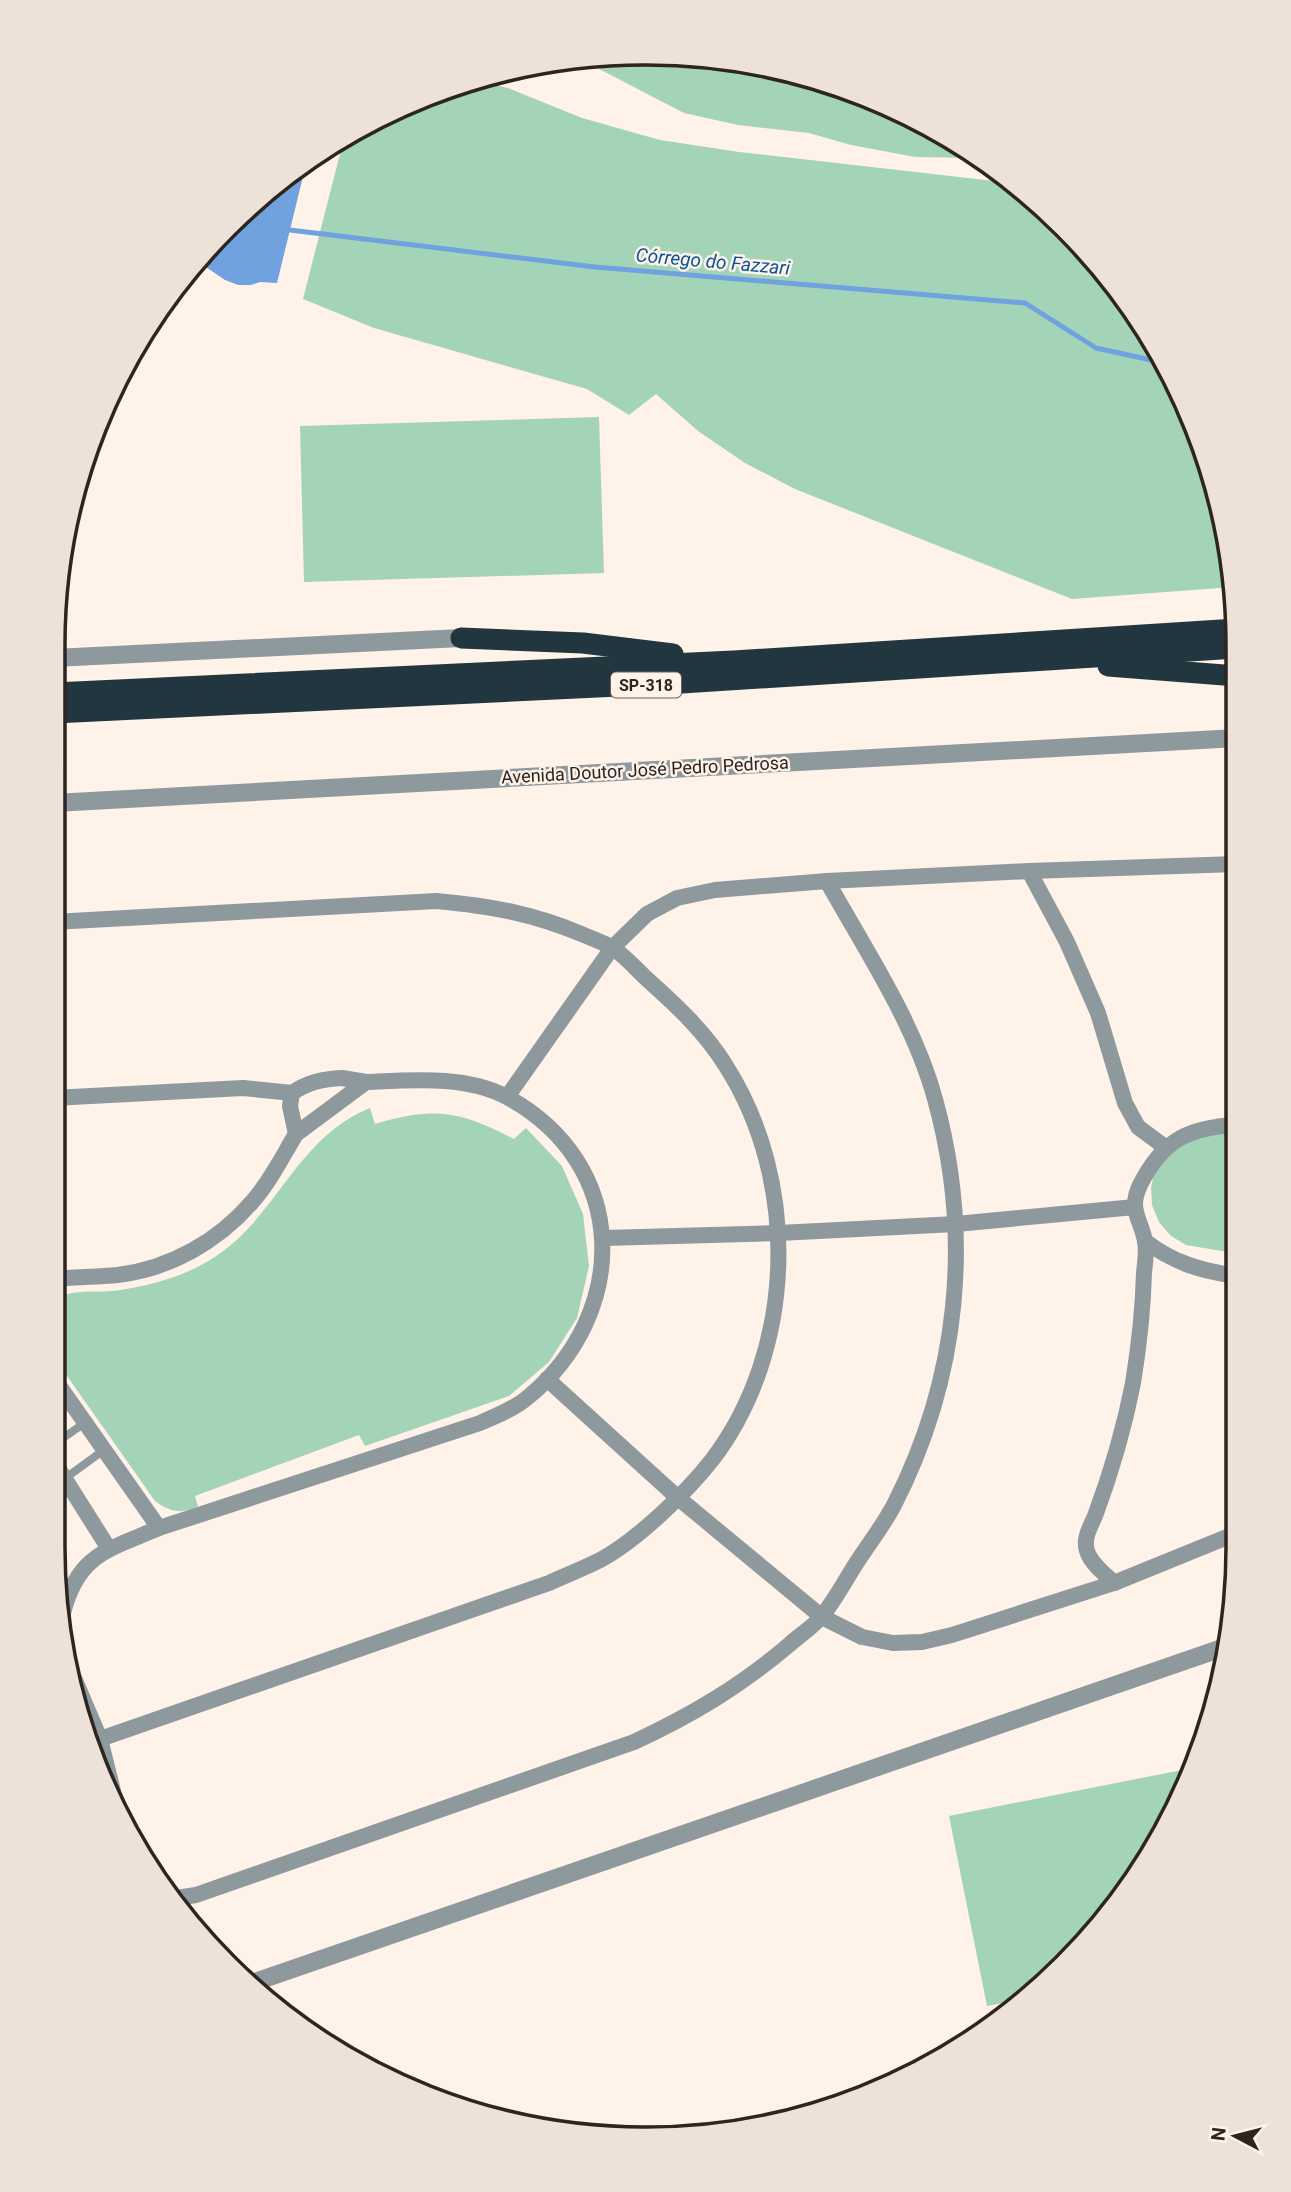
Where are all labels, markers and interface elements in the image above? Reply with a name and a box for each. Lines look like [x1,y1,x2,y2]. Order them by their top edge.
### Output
water label: Córrego do Fazzari [635,243,791,280]
road number: SP-318 [611,672,681,698]
street label: Avenida Doutor José Pedro Pedrosa [501,751,789,788]
north arrow [1200,2101,1270,2171]
text: N [1206,2126,1231,2142]

